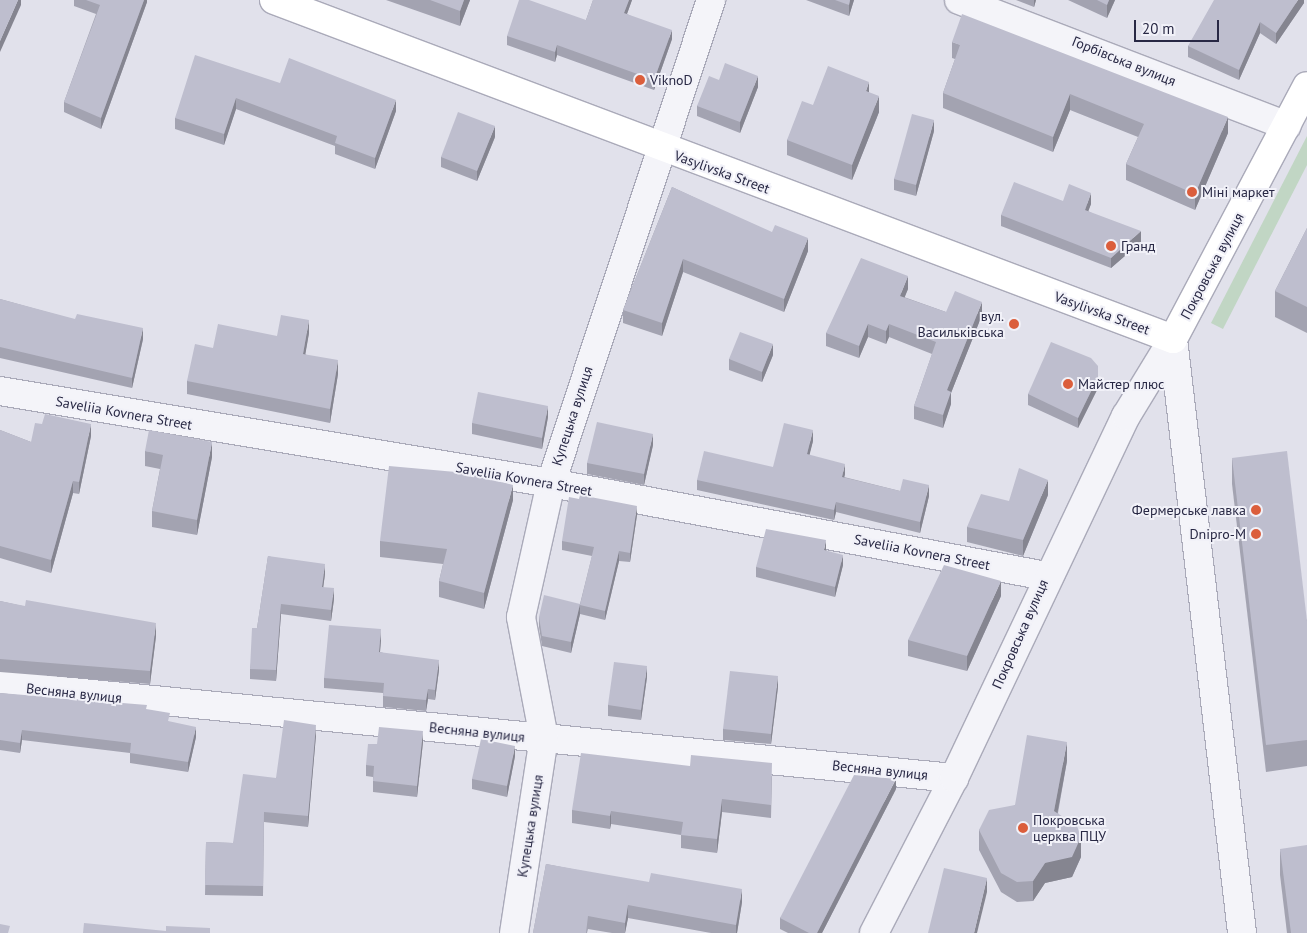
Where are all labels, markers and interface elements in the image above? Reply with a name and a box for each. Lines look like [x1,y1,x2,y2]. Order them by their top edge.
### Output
scale bar [1137,10,1222,42]
text: 20 m [1142,19,1175,38]
street label: Горбівська вулиця [1070,33,1178,89]
place label: ViknoD [650,72,693,88]
marker: ViknoD [634,74,646,86]
street label: Vasylivska Street [672,147,772,197]
place label: Міні маркет [1202,184,1275,200]
marker: Міні маркет [1186,186,1198,198]
street label: Покровська вулиця [1177,210,1247,322]
place label: Гранд [1121,238,1155,254]
marker: Гранд [1105,240,1117,252]
street label: Vasylivska Street [1052,288,1152,338]
place label: вул. Васильківська [918,308,1004,341]
marker: вул. Васильківська [1008,318,1020,330]
street label: Купецька вулиця [548,364,596,468]
place label: Майстер плюс [1078,376,1164,392]
marker: Майстер плюс [1062,378,1074,390]
street label: Saveliia Kovnera Street [54,393,194,433]
street label: Saveliia Kovnera Street [454,459,594,499]
place label: Фермерське лавка [1132,502,1246,518]
marker: Фермерське лавка [1250,504,1262,516]
place label: Dnipro-M [1189,526,1246,542]
marker: Dnipro-M [1250,528,1262,540]
street label: Saveliia Kovnera Street [853,531,991,573]
street label: Покровська вулиця [988,577,1052,691]
street label: Весняна вулиця [25,680,123,706]
street label: Весняна вулиця [428,719,526,745]
street label: Весняна вулиця [831,757,929,783]
street label: Купецька вулиця [514,774,546,878]
place label: Покровська церква ПЦУ [1033,812,1106,844]
marker: Покровська церква ПЦУ [1017,822,1029,834]

